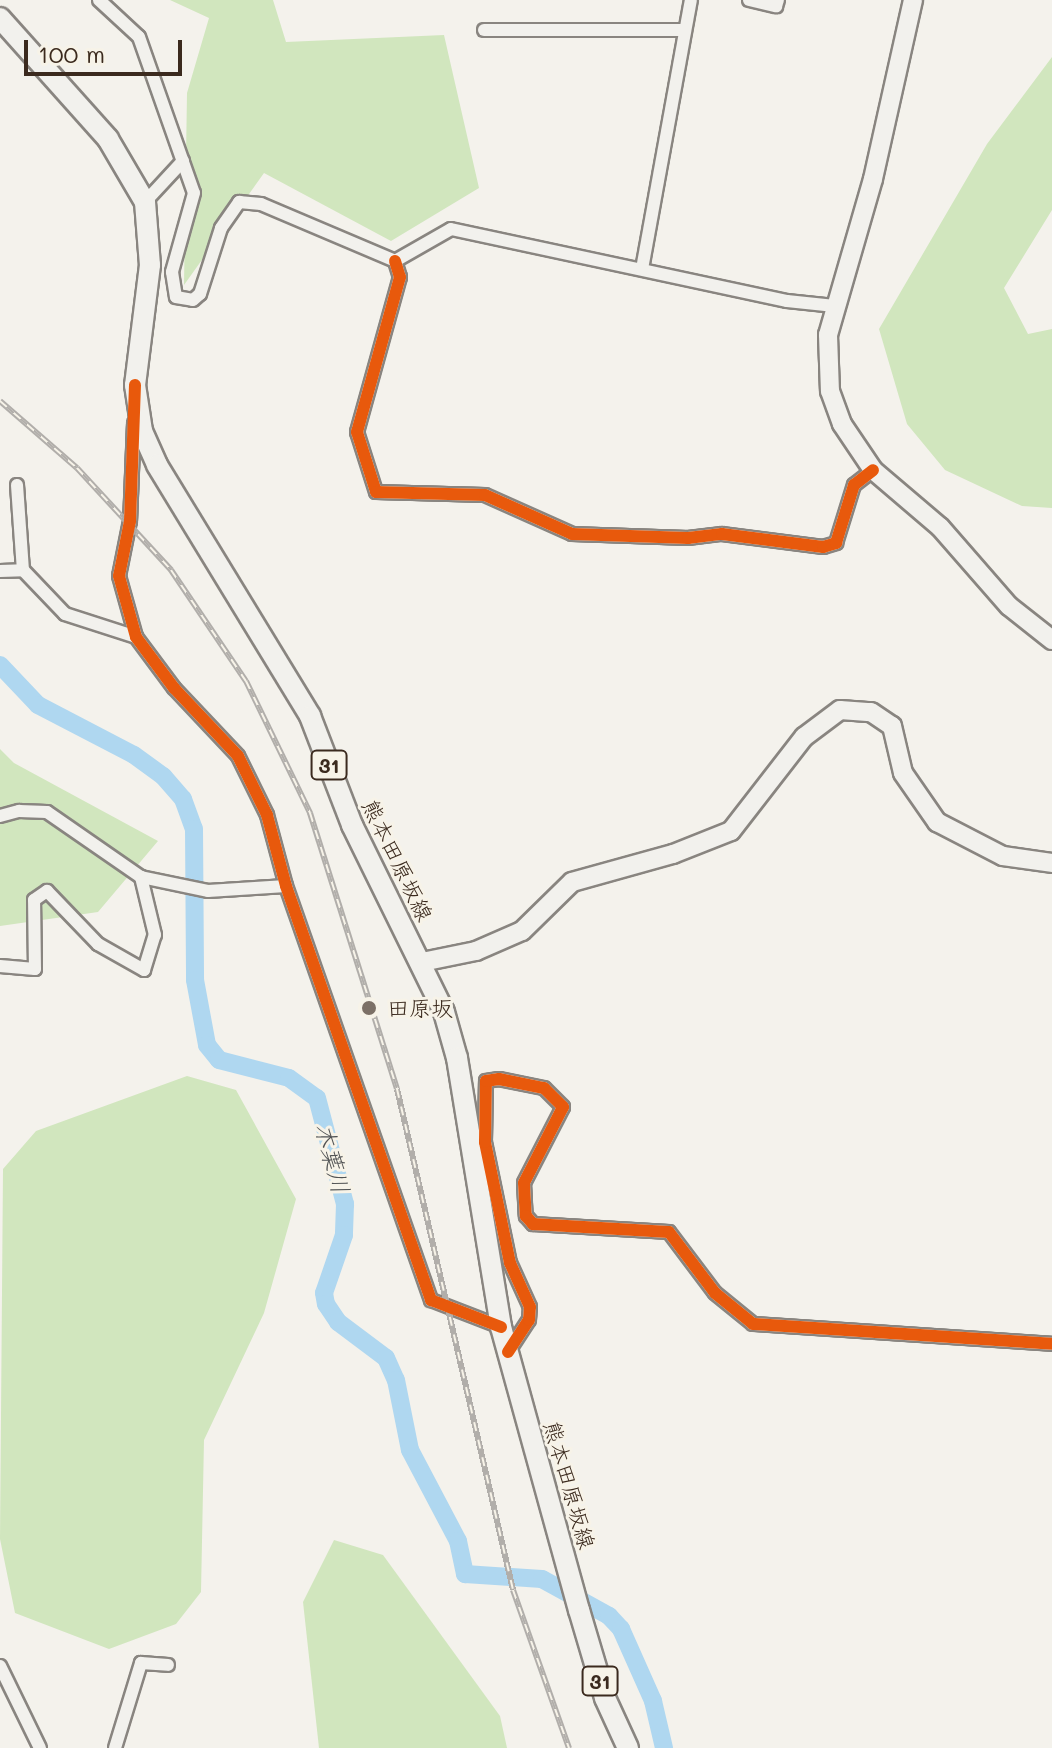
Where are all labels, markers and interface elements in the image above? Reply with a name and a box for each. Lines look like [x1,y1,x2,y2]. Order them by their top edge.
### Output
scale bar [28,24,186,74]
text: 100 m [38,38,105,69]
road number: 31 [309,749,349,781]
street label: 熊本田原坂線 [357,795,439,925]
place label: 田原坂 [387,995,453,1021]
marker: 田原坂 [358,997,380,1019]
water label: 木葉川 [310,1119,356,1197]
street label: 熊本田原坂線 [539,1418,601,1552]
road number: 31 [580,1665,620,1697]

